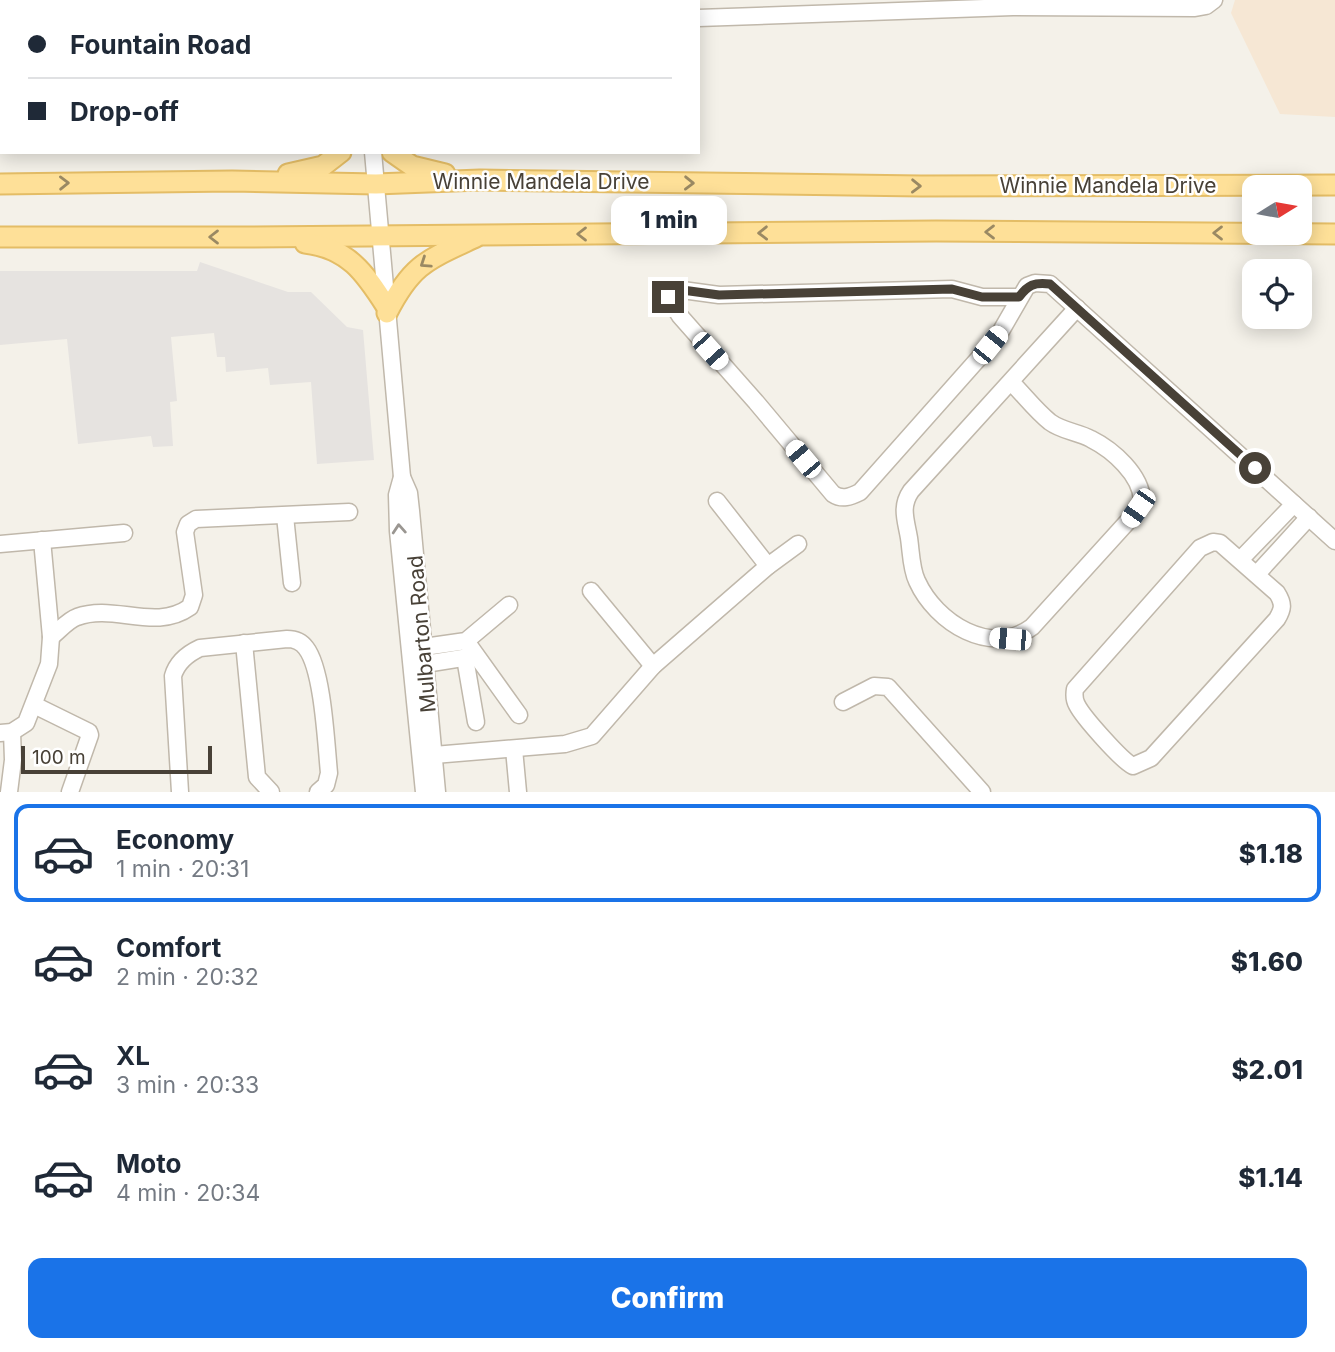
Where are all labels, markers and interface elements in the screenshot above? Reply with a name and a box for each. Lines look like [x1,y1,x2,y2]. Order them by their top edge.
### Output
text: Fountain Road [70,29,251,60]
text: Drop-off [70,96,179,127]
street label: Winnie Mandela Drive [433,169,650,194]
street label: Winnie Mandela Drive [1000,173,1217,198]
one-way arrow [59,175,69,191]
one-way arrow [684,175,695,190]
north arrow [1242,175,1312,245]
map controls [1242,175,1312,329]
one-way arrow [911,178,922,194]
callout: 1 min [610,196,726,244]
text: 1 min [640,206,698,234]
one-way arrow [985,224,995,240]
one-way arrow [757,225,768,241]
one-way arrow [1212,225,1223,241]
one-way arrow [576,226,587,242]
one-way arrow [208,229,218,245]
one-way arrow [420,255,433,268]
button: locate [1242,259,1312,329]
route end [652,281,684,313]
car [969,322,1012,368]
car [689,328,732,374]
car [782,436,825,482]
route start [1239,452,1271,484]
car [1118,485,1159,531]
one-way arrow [392,523,407,534]
street label: Mulbarton Road [402,554,441,714]
car [989,627,1032,651]
scale bar [21,743,212,775]
text: 100 m [32,746,86,769]
icon: car [32,822,95,885]
text: Economy [116,824,234,855]
text: $1.18 [1239,838,1303,869]
text: 1 min · 20:31 [116,855,249,883]
icon: car [32,930,95,993]
text: Comfort [116,932,221,963]
text: $1.60 [1231,946,1303,977]
text: 2 min · 20:32 [116,963,259,991]
icon: car [32,1038,95,1101]
text: XL [116,1040,150,1071]
text: $2.01 [1231,1054,1303,1085]
text: 3 min · 20:33 [116,1071,259,1099]
icon: car [32,1146,95,1209]
text: Moto [116,1148,181,1179]
text: $1.14 [1238,1162,1303,1193]
text: 4 min · 20:34 [116,1179,260,1207]
button: Confirm [28,1258,1307,1338]

